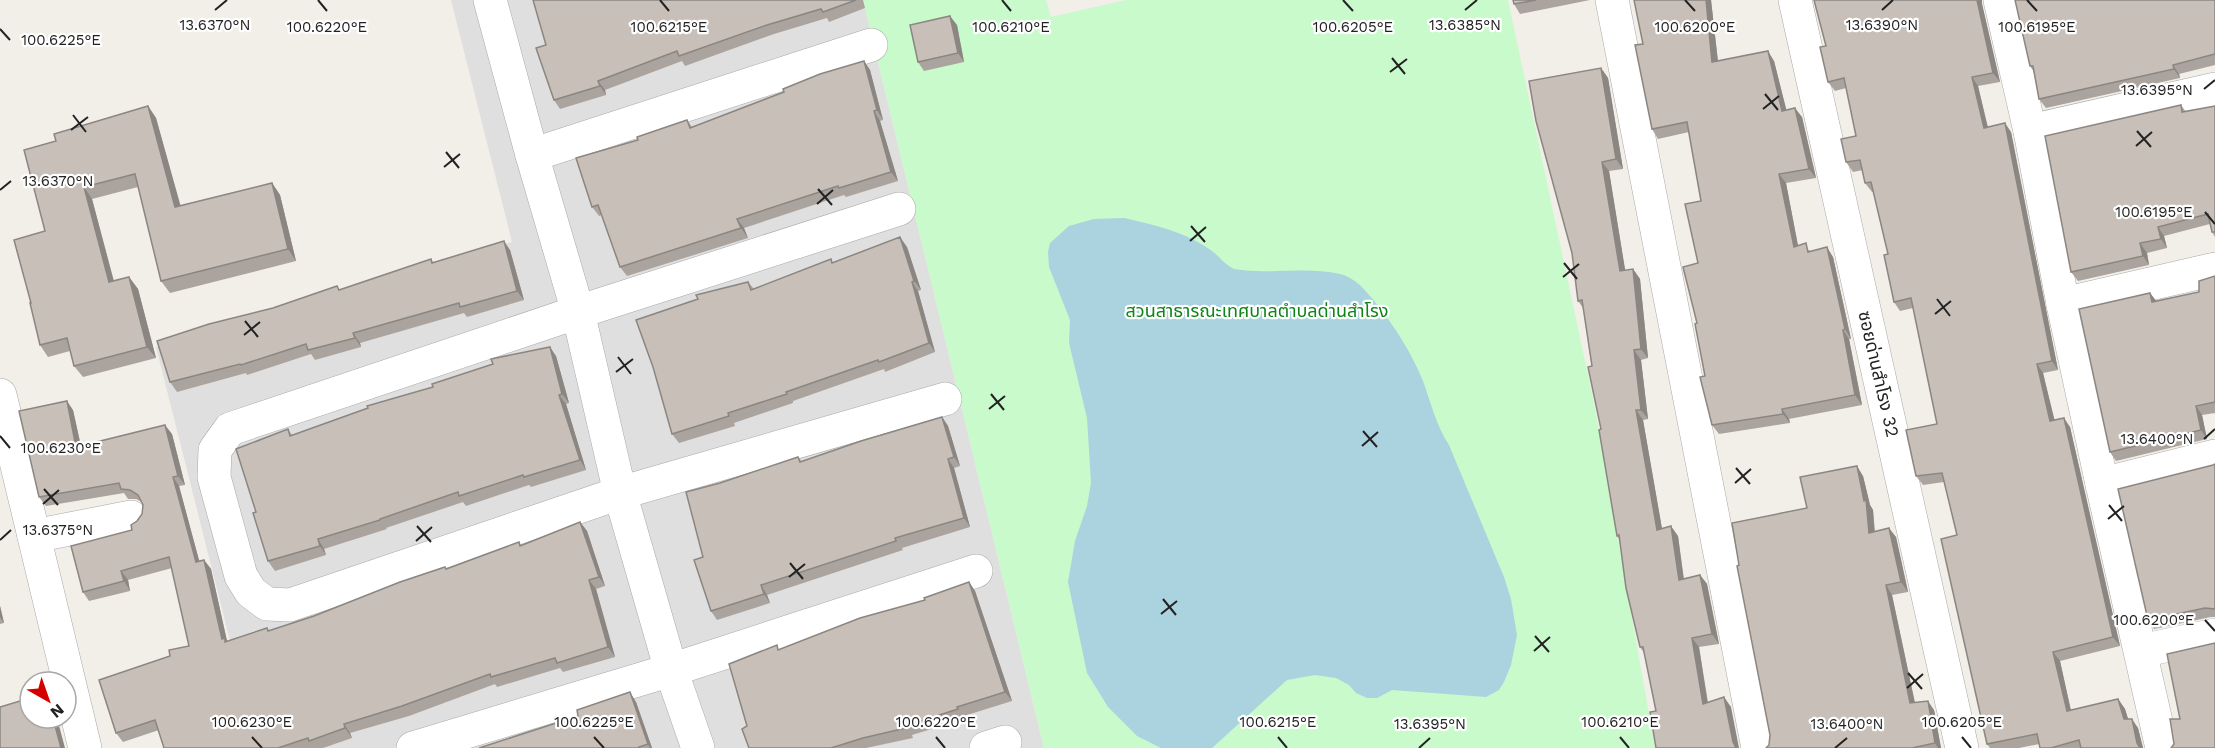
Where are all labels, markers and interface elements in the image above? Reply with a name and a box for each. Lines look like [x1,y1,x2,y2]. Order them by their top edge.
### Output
text: 13.6370°N [180,16,250,34]
text: 13.6385°N [1429,16,1501,34]
text: 13.6390°N [1846,16,1918,34]
text: 100.6220°E [287,18,367,36]
text: 100.6215°E [631,18,707,36]
text: 100.6210°E [972,18,1050,36]
text: 100.6205°E [1313,18,1393,36]
text: 100.6200°E [1655,18,1735,36]
text: 100.6195°E [1998,18,2076,36]
text: 100.6225°E [21,31,101,49]
text: 13.6395°N [2121,81,2193,99]
text: 13.6370°N [23,172,93,190]
text: 100.6195°E [2115,203,2193,221]
park label: สวนสาธารณะเทศบาลตำบลด่านสำโรง [1126,300,1388,321]
street label: ซอยด่านสำโรง 32 [1854,309,1904,439]
text: 13.6400°N [2120,430,2194,448]
text: 100.6230°E [21,439,101,457]
text: 13.6375°N [23,521,93,539]
text: 100.6200°E [2114,611,2194,629]
north arrow [18,670,78,730]
text: N [47,700,68,722]
text: 100.6230°E [212,713,292,731]
text: 100.6225°E [554,713,634,731]
text: 100.6220°E [896,713,976,731]
text: 100.6215°E [1240,713,1316,731]
text: 100.6210°E [1581,713,1659,731]
text: 100.6205°E [1922,713,2002,731]
text: 13.6395°N [1394,715,1466,733]
text: 13.6400°N [1810,715,1884,733]

